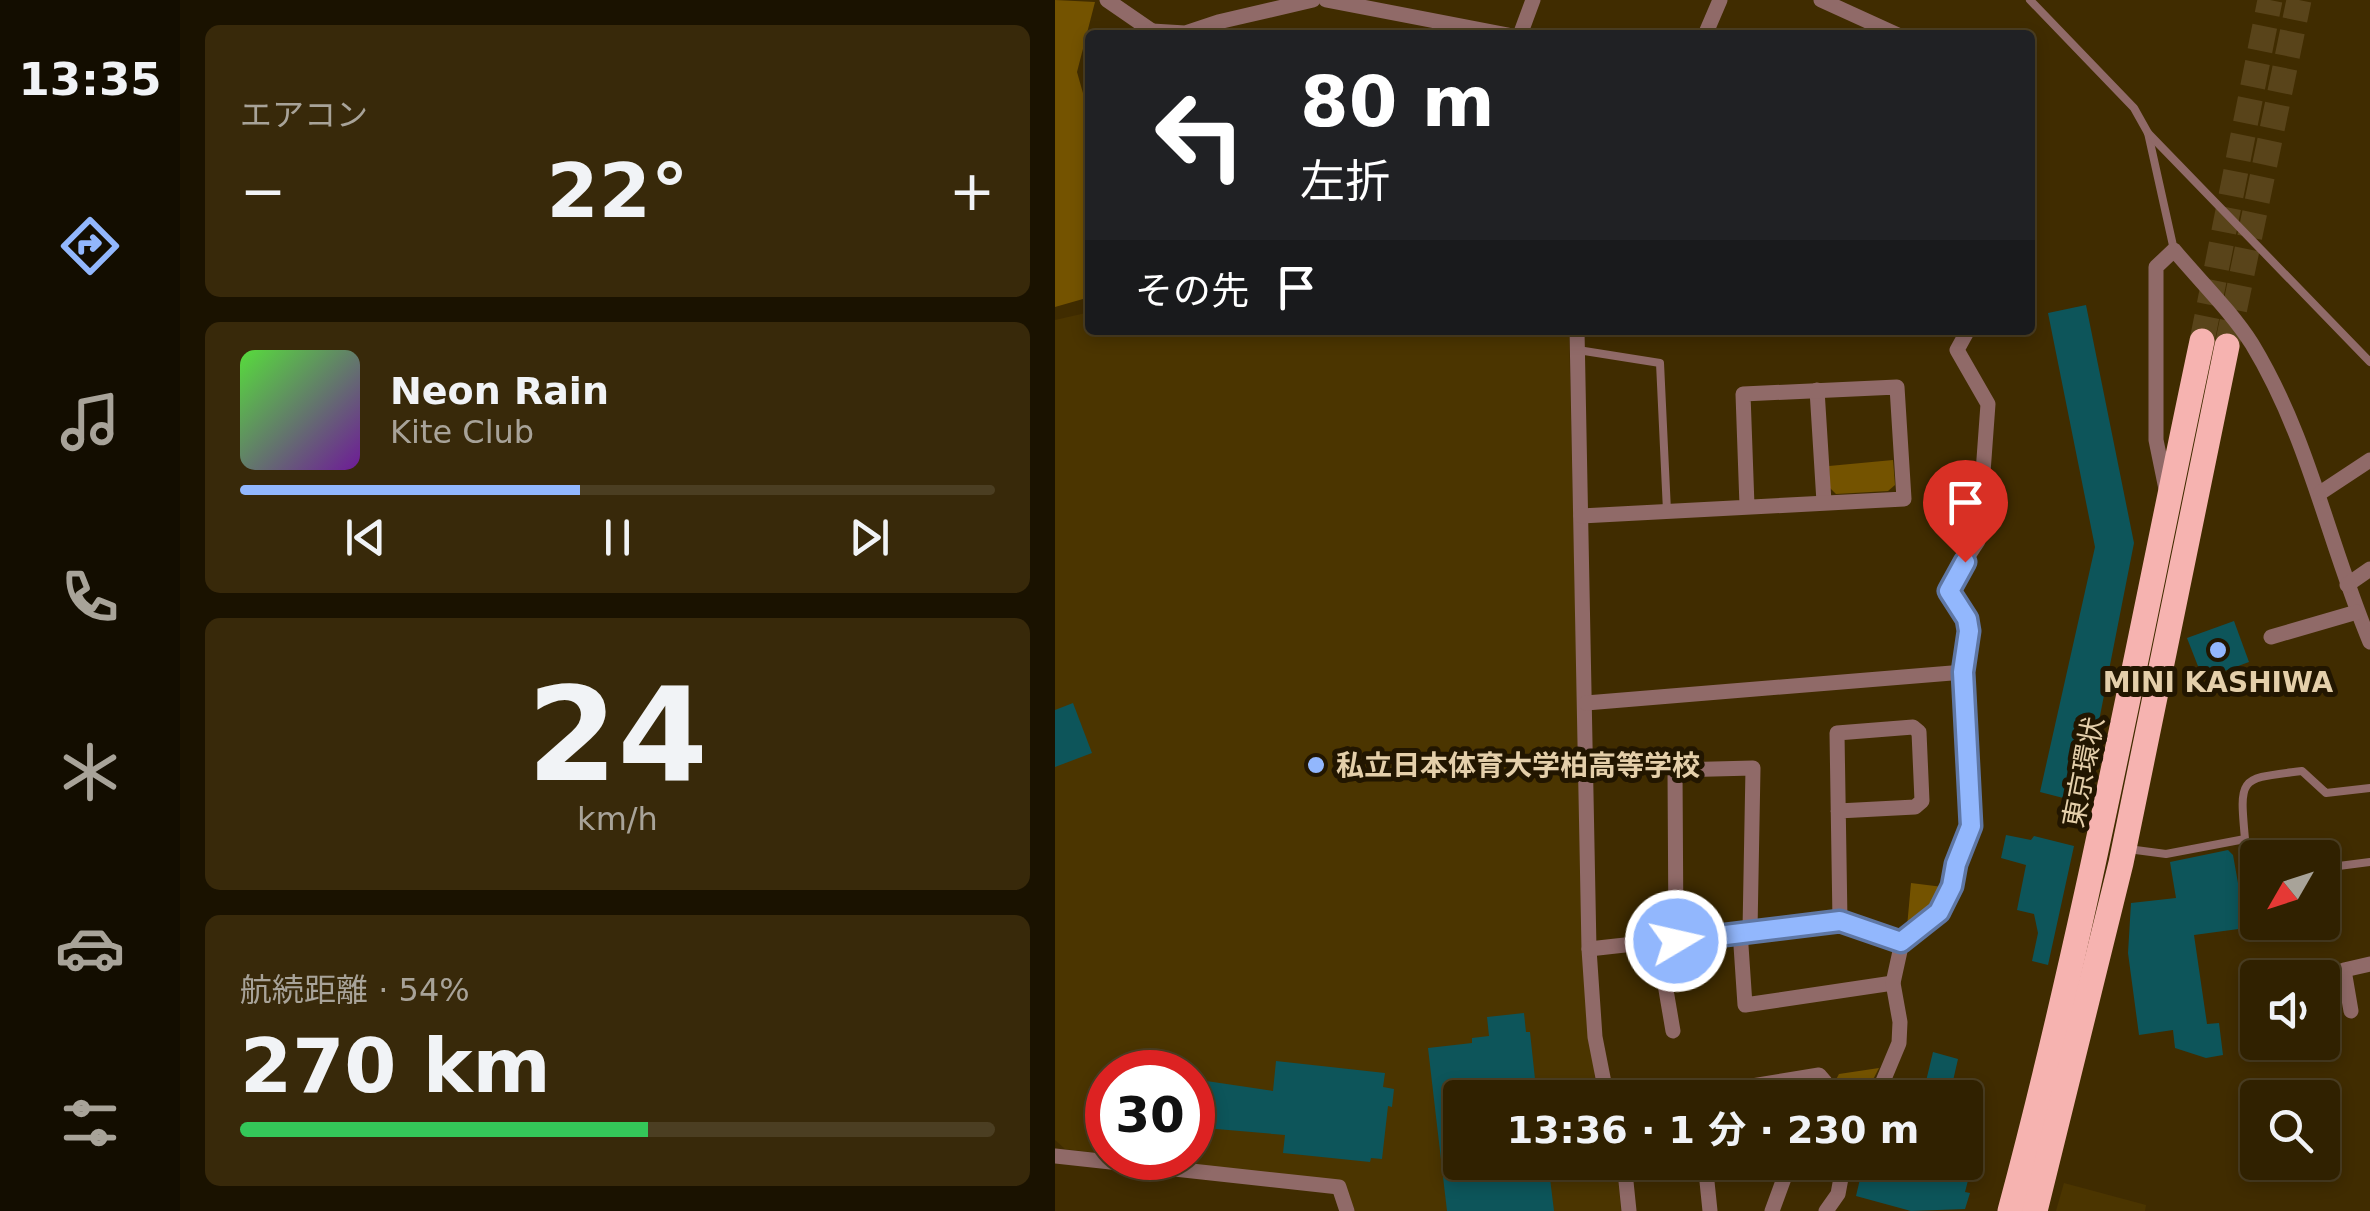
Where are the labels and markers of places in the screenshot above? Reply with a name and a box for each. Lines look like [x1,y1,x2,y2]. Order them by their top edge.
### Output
pin [1923,460,2008,563]
marker: MINI KASHIWA [2207,639,2229,661]
place label: MINI KASHIWA [2103,666,2334,699]
place label: 私立日本体育大学柏高等学校 [1336,749,1700,782]
marker: 私立日本体育大学柏高等学校 [1305,754,1327,776]

